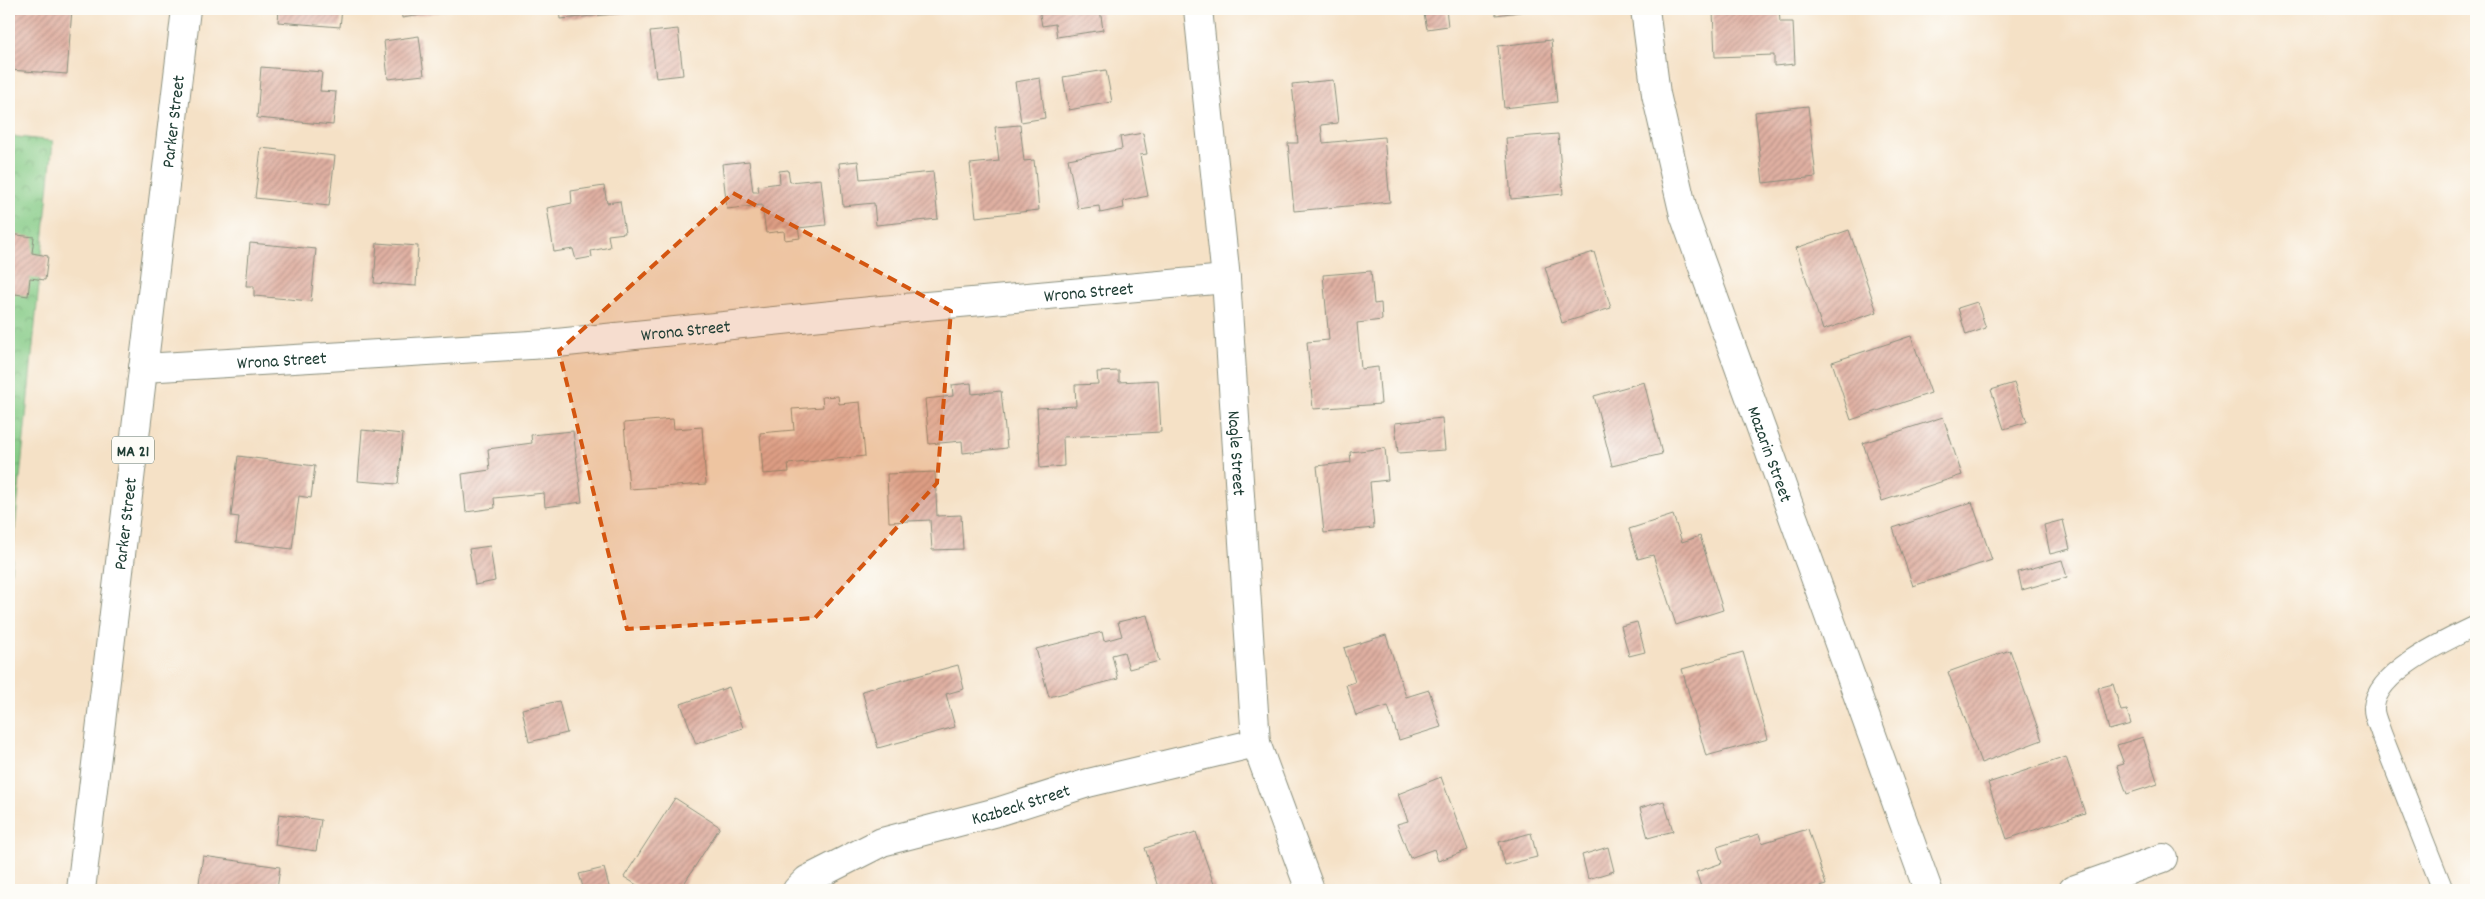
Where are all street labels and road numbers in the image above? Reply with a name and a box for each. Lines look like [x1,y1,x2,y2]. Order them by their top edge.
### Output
street label: Parker Street [157,74,193,170]
street label: Wrona Street [1043,277,1135,310]
street label: Wrona Street [640,315,732,349]
street label: Wrona Street [236,347,328,377]
street label: Mazarin Street [1739,403,1797,507]
street label: Nagle Street [1220,410,1250,497]
road number: MA 21 [112,436,154,464]
street label: Parker Street [109,476,145,572]
street label: Kazbeck Street [969,779,1074,833]

